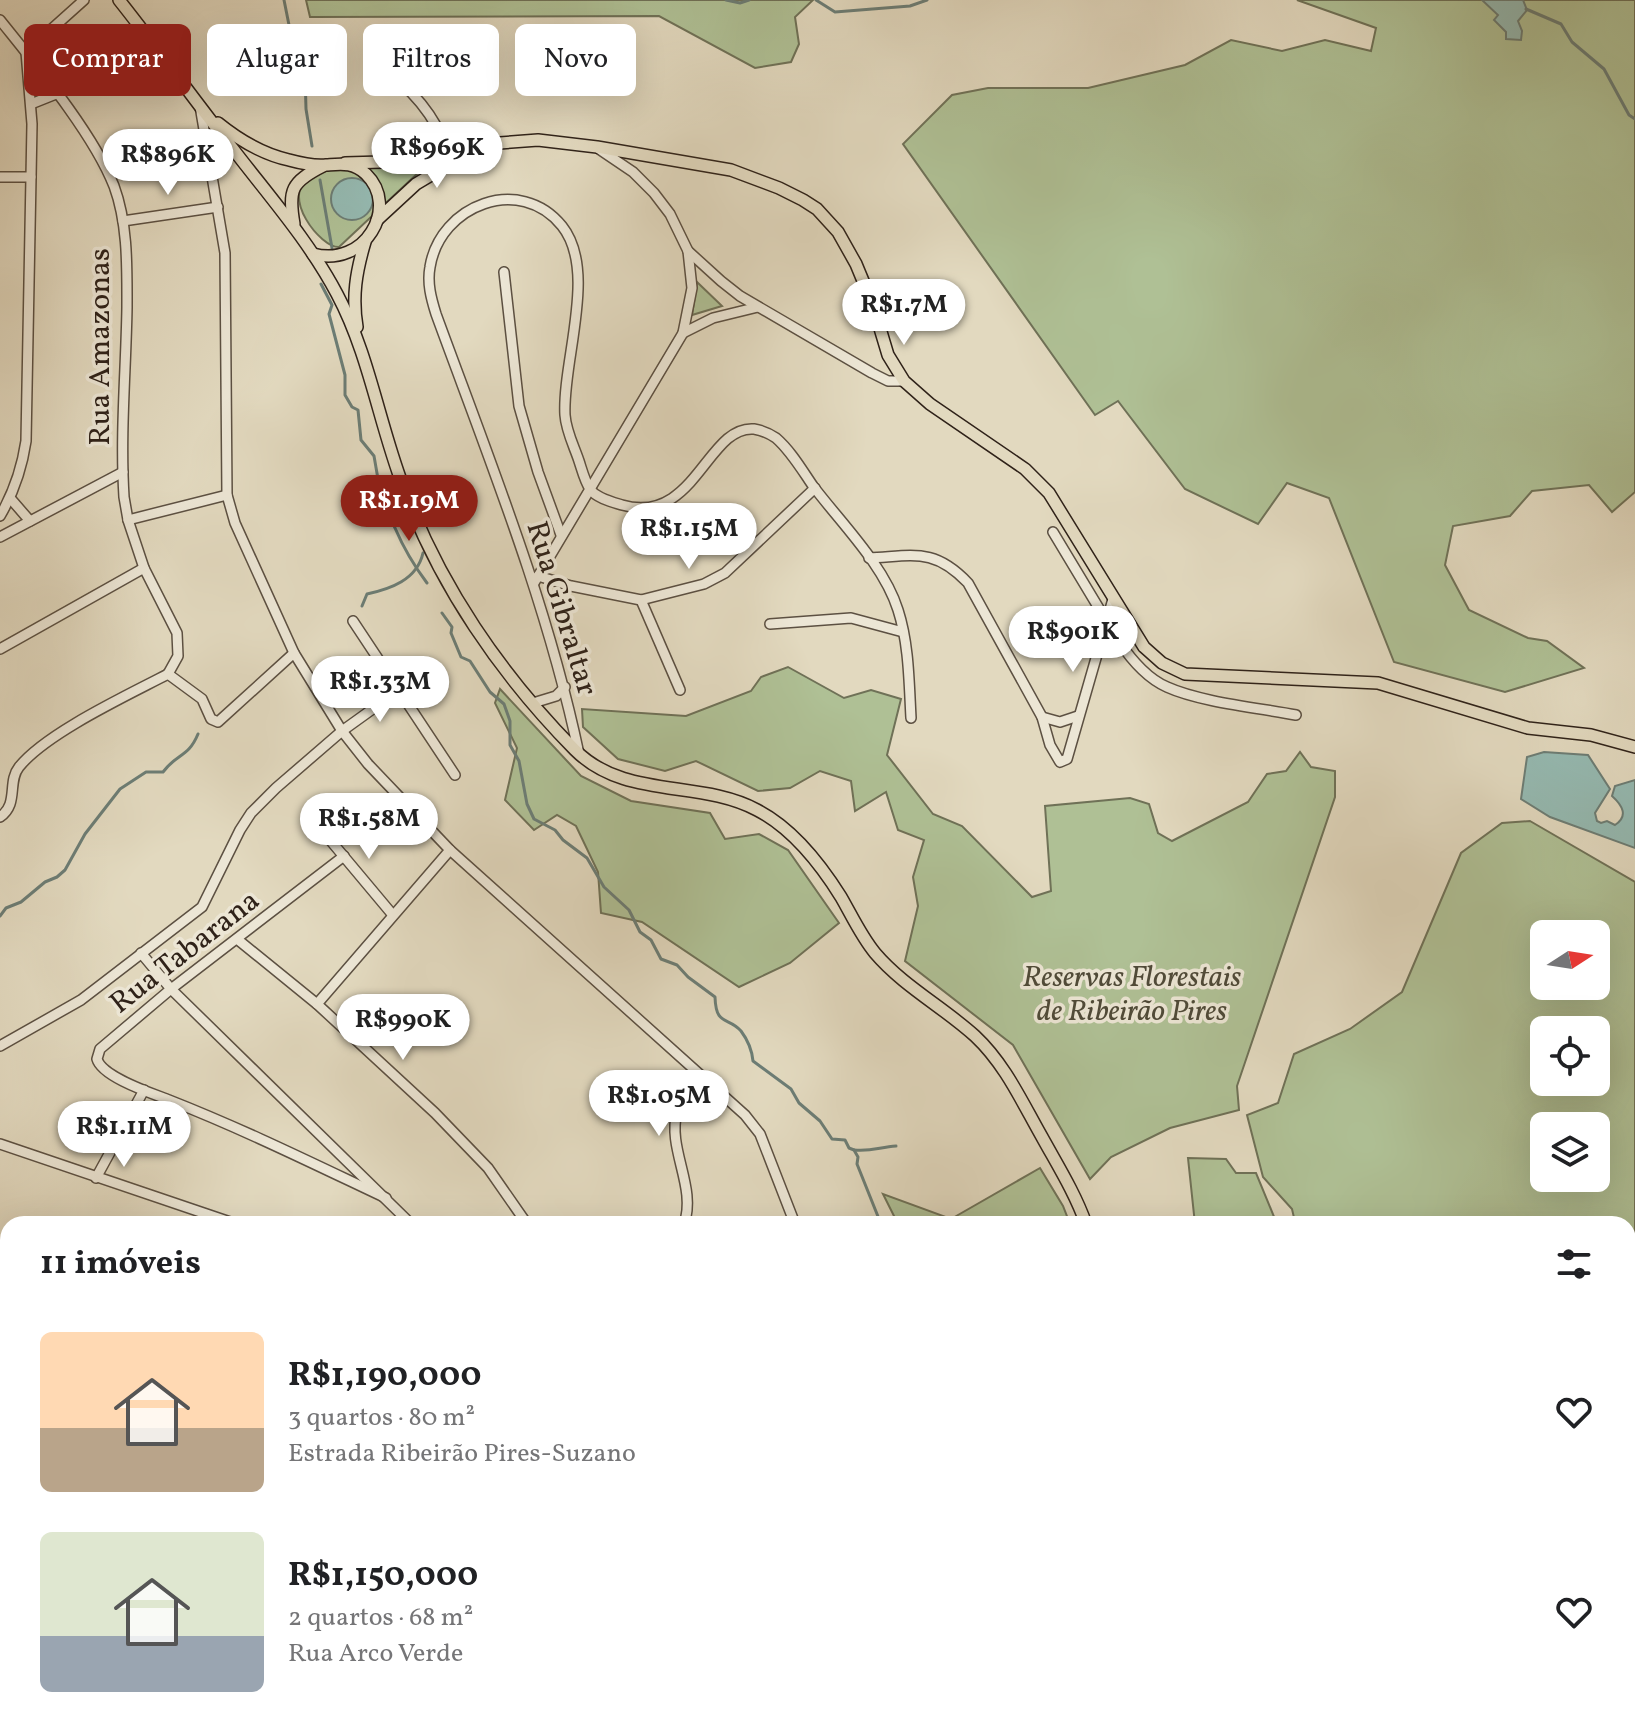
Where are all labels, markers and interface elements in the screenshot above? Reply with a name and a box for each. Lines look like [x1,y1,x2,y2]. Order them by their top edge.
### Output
chip: Comprar [24,24,191,96]
chip: Alugar [207,24,347,96]
chip: Filtros [363,24,499,96]
chip: Novo [515,24,636,96]
pin: R$969K [372,122,502,190]
pin: R$896K [103,129,233,197]
text: R$969K [389,130,485,166]
text: R$896K [121,137,215,173]
street label: Rua Amazonas [80,248,122,446]
pin: R$1.7M [839,279,969,347]
text: R$1.7M [860,287,948,323]
pin: R$1.19M [335,475,483,543]
text: R$1.19M [359,483,459,519]
pin: R$1.15M [615,503,763,571]
text: R$1.15M [640,511,738,547]
street label: Rua Gibraltar [515,516,608,701]
pin: R$901K [1008,606,1138,674]
text: R$901K [1027,614,1119,650]
pin: R$1.33M [306,656,454,724]
text: R$1.33M [329,664,431,700]
pin: R$1.58M [295,793,443,861]
text: R$1.58M [318,801,420,837]
street label: Rua Tabarana [101,881,269,1025]
north arrow [1530,920,1610,1000]
map controls [1530,920,1610,1192]
park label: Reservas Florestais de Ribeirão Pires [1023,957,1241,1033]
pin: R$990K [338,994,468,1062]
text: R$990K [355,1002,451,1038]
button: locate [1530,1016,1610,1096]
pin: R$1.05M [585,1070,733,1138]
text: R$1.05M [607,1078,711,1114]
pin: R$1.11M [50,1101,198,1169]
text: R$1.11M [76,1109,172,1145]
button: layers [1530,1112,1610,1192]
text: 11 imóveis [40,1241,201,1288]
icon: filters [1552,1242,1596,1286]
text: R$1,190,000 [288,1353,481,1400]
icon: home [104,1364,200,1460]
icon: heart [1552,1390,1596,1434]
text: 3 quartos · 80 m² [288,1400,475,1436]
text: Estrada Ribeirão Pires-Suzano [288,1436,636,1472]
text: R$1,150,000 [288,1553,478,1600]
icon: home [104,1564,200,1660]
icon: heart [1552,1590,1596,1634]
text: 2 quartos · 68 m² [288,1600,473,1636]
text: Rua Arco Verde [288,1636,463,1672]

